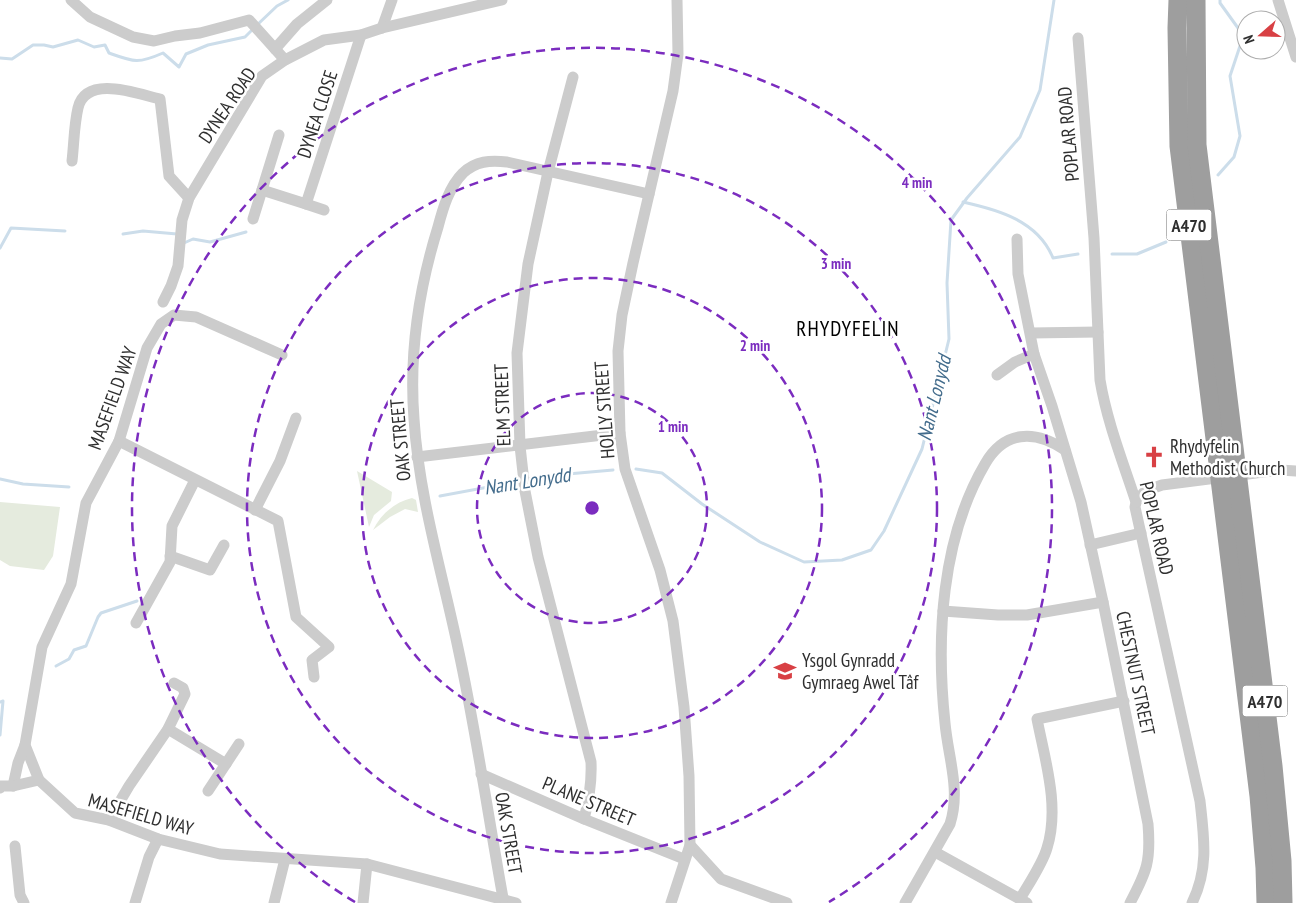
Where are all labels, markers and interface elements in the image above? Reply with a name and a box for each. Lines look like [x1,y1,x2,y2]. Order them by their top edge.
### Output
north arrow [1236,10,1286,60]
text: N [1239,33,1259,46]
street label: DYNEA ROAD [193,62,261,147]
street label: DYNEA CLOSE [292,67,342,161]
street label: POPLAR ROAD [1052,86,1084,182]
text: 4 min [902,173,932,192]
road number: A470 [1166,210,1212,240]
text: 3 min [821,254,851,273]
district label: RHYDYFELIN [796,315,900,342]
text: 2 min [740,336,770,355]
street label: MASEFIELD WAY [82,343,142,453]
water label: Nant Lonydd [911,350,958,443]
street label: HOLLY STREET [589,360,619,459]
street label: ELM STREET [489,363,515,447]
street label: OAK STREET [384,397,416,482]
text: 1 min [658,417,688,436]
place label: Rhydyfelin Methodist Church [1170,434,1285,480]
church icon: Rhydyfelin Methodist Church [1141,444,1167,470]
water label: Nant Lonydd [482,461,574,501]
street label: POPLAR ROAD [1135,479,1179,577]
centre of rings [583,499,601,517]
street label: CHESTNUT STREET [1111,609,1161,738]
place label: Ysgol Gynradd Gymraeg Awel Tâf [802,648,919,694]
school or university icon: Ysgol Gynradd Gymraeg Awel Tâf [772,658,798,684]
road number: A470 [1242,686,1288,716]
street label: PLANE STREET [539,771,639,831]
street label: MASEFIELD WAY [86,788,197,841]
street label: OAK STREET [490,790,528,876]

